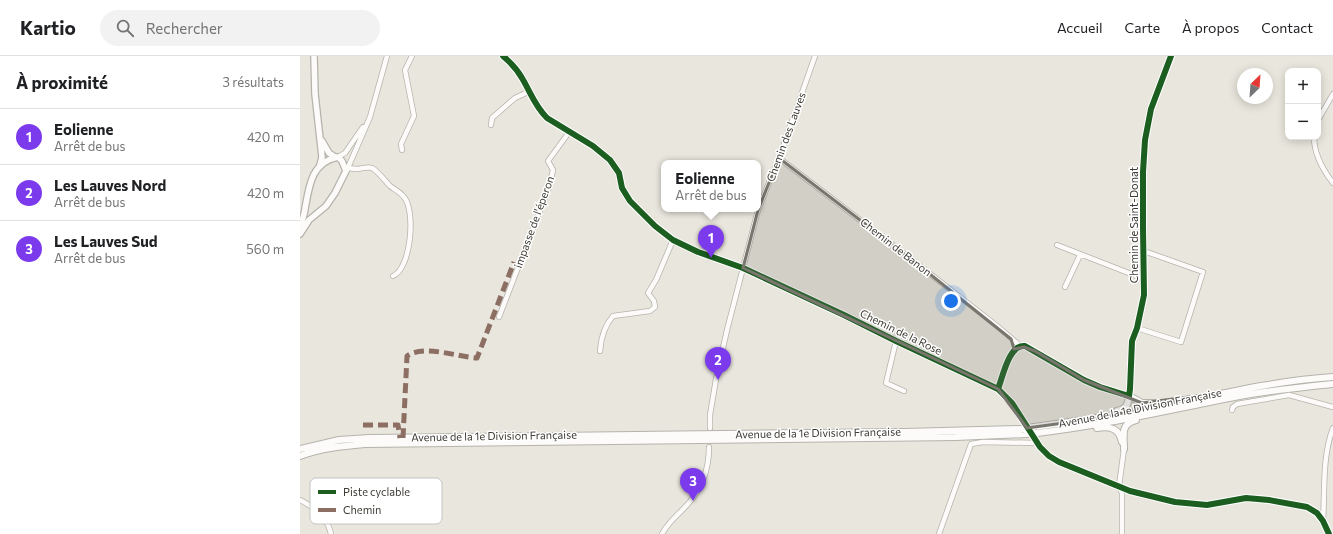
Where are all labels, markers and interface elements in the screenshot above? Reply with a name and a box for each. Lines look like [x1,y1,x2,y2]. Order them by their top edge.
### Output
search box [100,10,380,46]
text: Kartio [20,16,76,39]
icon: search [114,17,136,39]
text: Rechercher [146,19,223,37]
text: Accueil [1057,19,1103,36]
text: Carte [1125,19,1160,36]
text: À propos [1182,19,1239,36]
text: Contact [1261,19,1313,36]
north arrow [1237,68,1273,104]
map controls [1285,68,1321,140]
button: + [1285,68,1321,104]
text: À proximité [16,72,108,93]
text: 3 résultats [222,74,284,90]
street label: Chemin des Lauves [763,90,808,183]
button: − [1285,104,1321,140]
text: Eolienne [54,120,113,138]
text: 1 [26,129,32,145]
text: 420 m [247,129,284,145]
text: Arrêt de bus [54,138,125,154]
popup [661,160,761,212]
street label: Chemin de Saint-Donat [1127,166,1140,283]
text: Eolienne [675,169,735,187]
street label: impasse de l'éperon [511,174,556,270]
text: Les Lauves Nord [54,176,166,194]
text: 2 [25,185,33,201]
text: 420 m [247,185,284,201]
text: Arrêt de bus [675,187,747,203]
text: Arrêt de bus [54,194,125,210]
street label: Chemin de Banon [858,215,935,278]
pin: 1 [698,225,724,258]
text: Les Lauves Sud [54,232,158,250]
text: 3 [25,241,33,257]
text: 560 m [246,241,284,257]
text: Arrêt de bus [54,250,125,266]
your location [941,291,961,311]
street label: Chemin de la Rose [858,306,945,357]
pin: 2 [705,347,731,380]
street label: Avenue de la 1e Division Française [1057,385,1223,430]
street label: Avenue de la 1e Division Française [735,425,901,440]
street label: Avenue de la 1e Division Française [411,428,577,443]
pin: 3 [680,468,706,501]
legend [310,478,442,524]
text: Piste cyclable [343,485,410,498]
text: Chemin [343,503,381,516]

